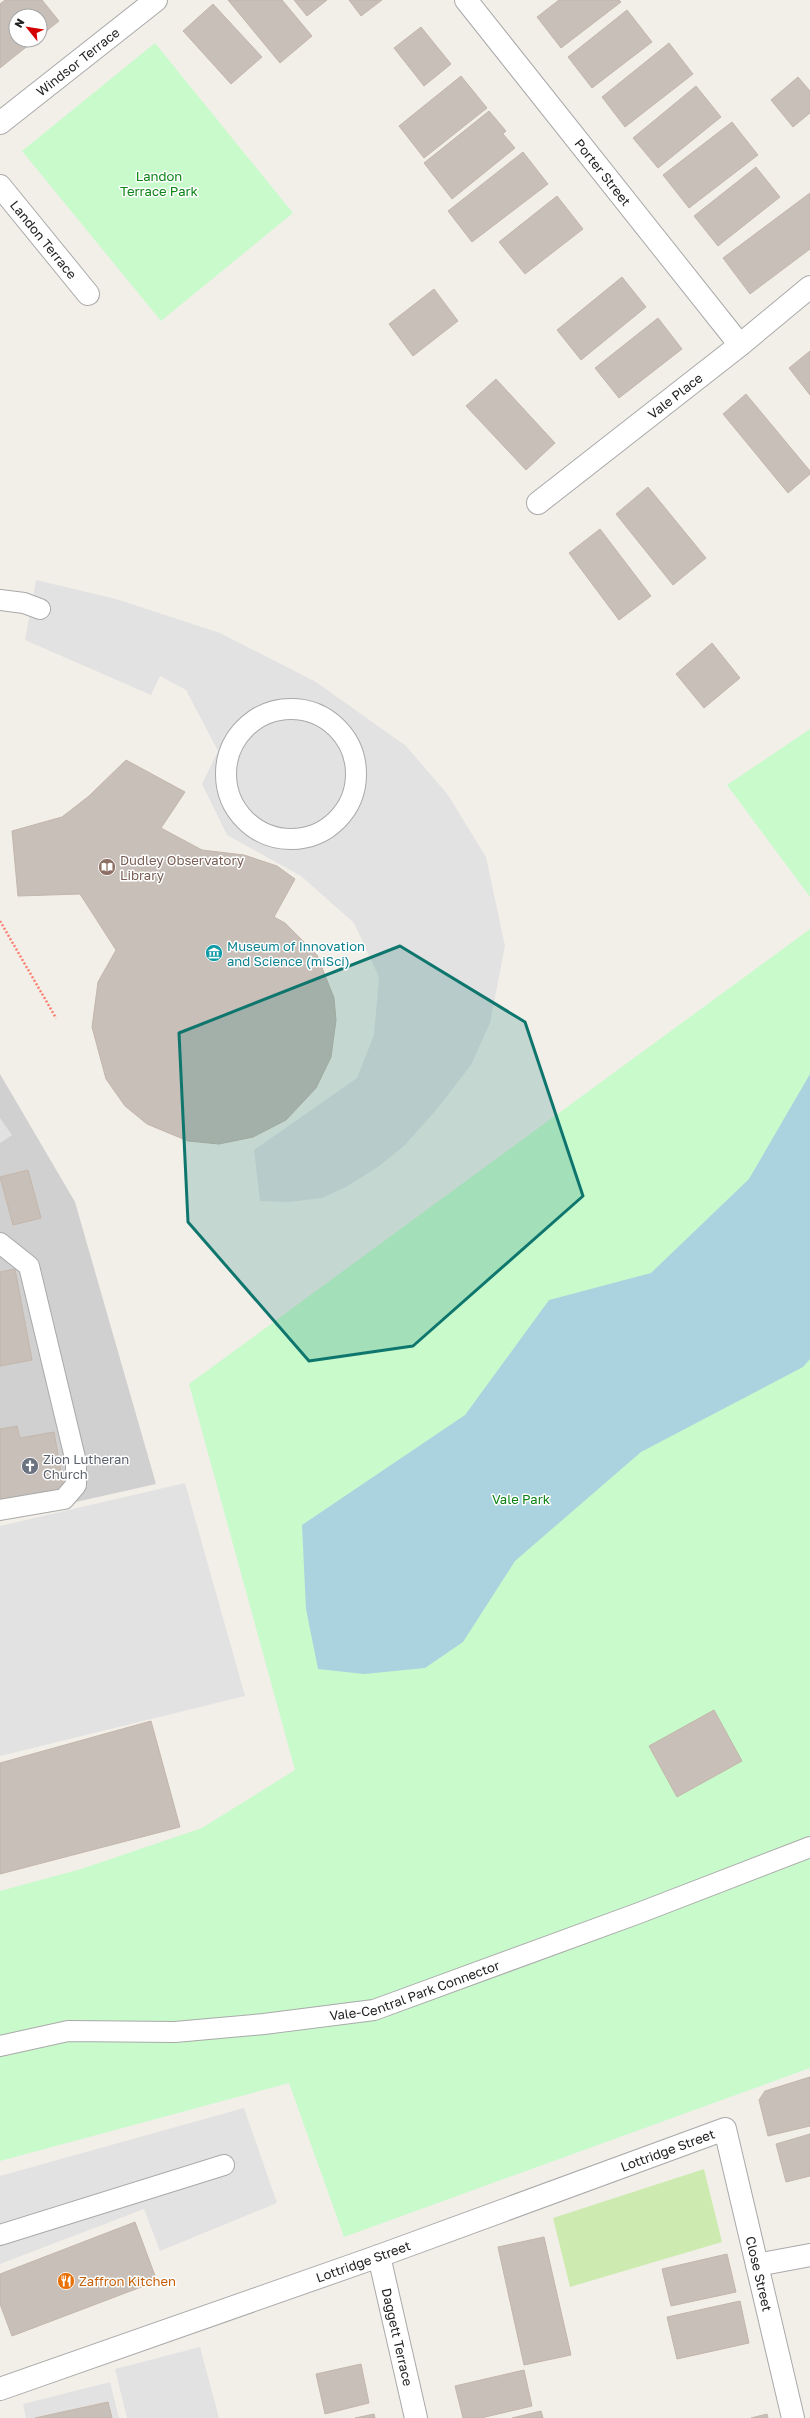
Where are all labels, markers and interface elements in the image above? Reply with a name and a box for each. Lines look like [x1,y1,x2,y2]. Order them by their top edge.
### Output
north arrow [8,8,48,48]
text: N [11,16,27,30]
street label: Windsor Terrace [33,24,123,99]
street label: Porter Street [571,136,634,209]
park label: Landon Terrace Park [120,168,199,199]
street label: Landon Terrace [7,197,80,282]
street label: Vale Place [645,370,706,422]
place label: Dudley Observatory Library [120,852,245,883]
library icon: Dudley Observatory Library [97,857,117,877]
place label: Museum of Innovation and Science (miSci) [227,938,365,969]
museum icon: Museum of Innovation and Science (miSci) [204,943,224,963]
place label: Zion Lutheran Church [43,1451,129,1482]
church icon: Zion Lutheran Church [20,1456,40,1476]
park label: Vale Park [492,1491,551,1507]
street label: Vale-Central Park Connector [329,1957,502,2024]
street label: Lottridge Street [618,2125,717,2175]
street label: Close Street [742,2235,776,2313]
street label: Lottridge Street [314,2237,413,2285]
restaurant icon: Zaffron Kitchen [56,2271,76,2291]
place label: Zaffron Kitchen [79,2273,176,2289]
street label: Daggett Terrace [379,2286,416,2387]

